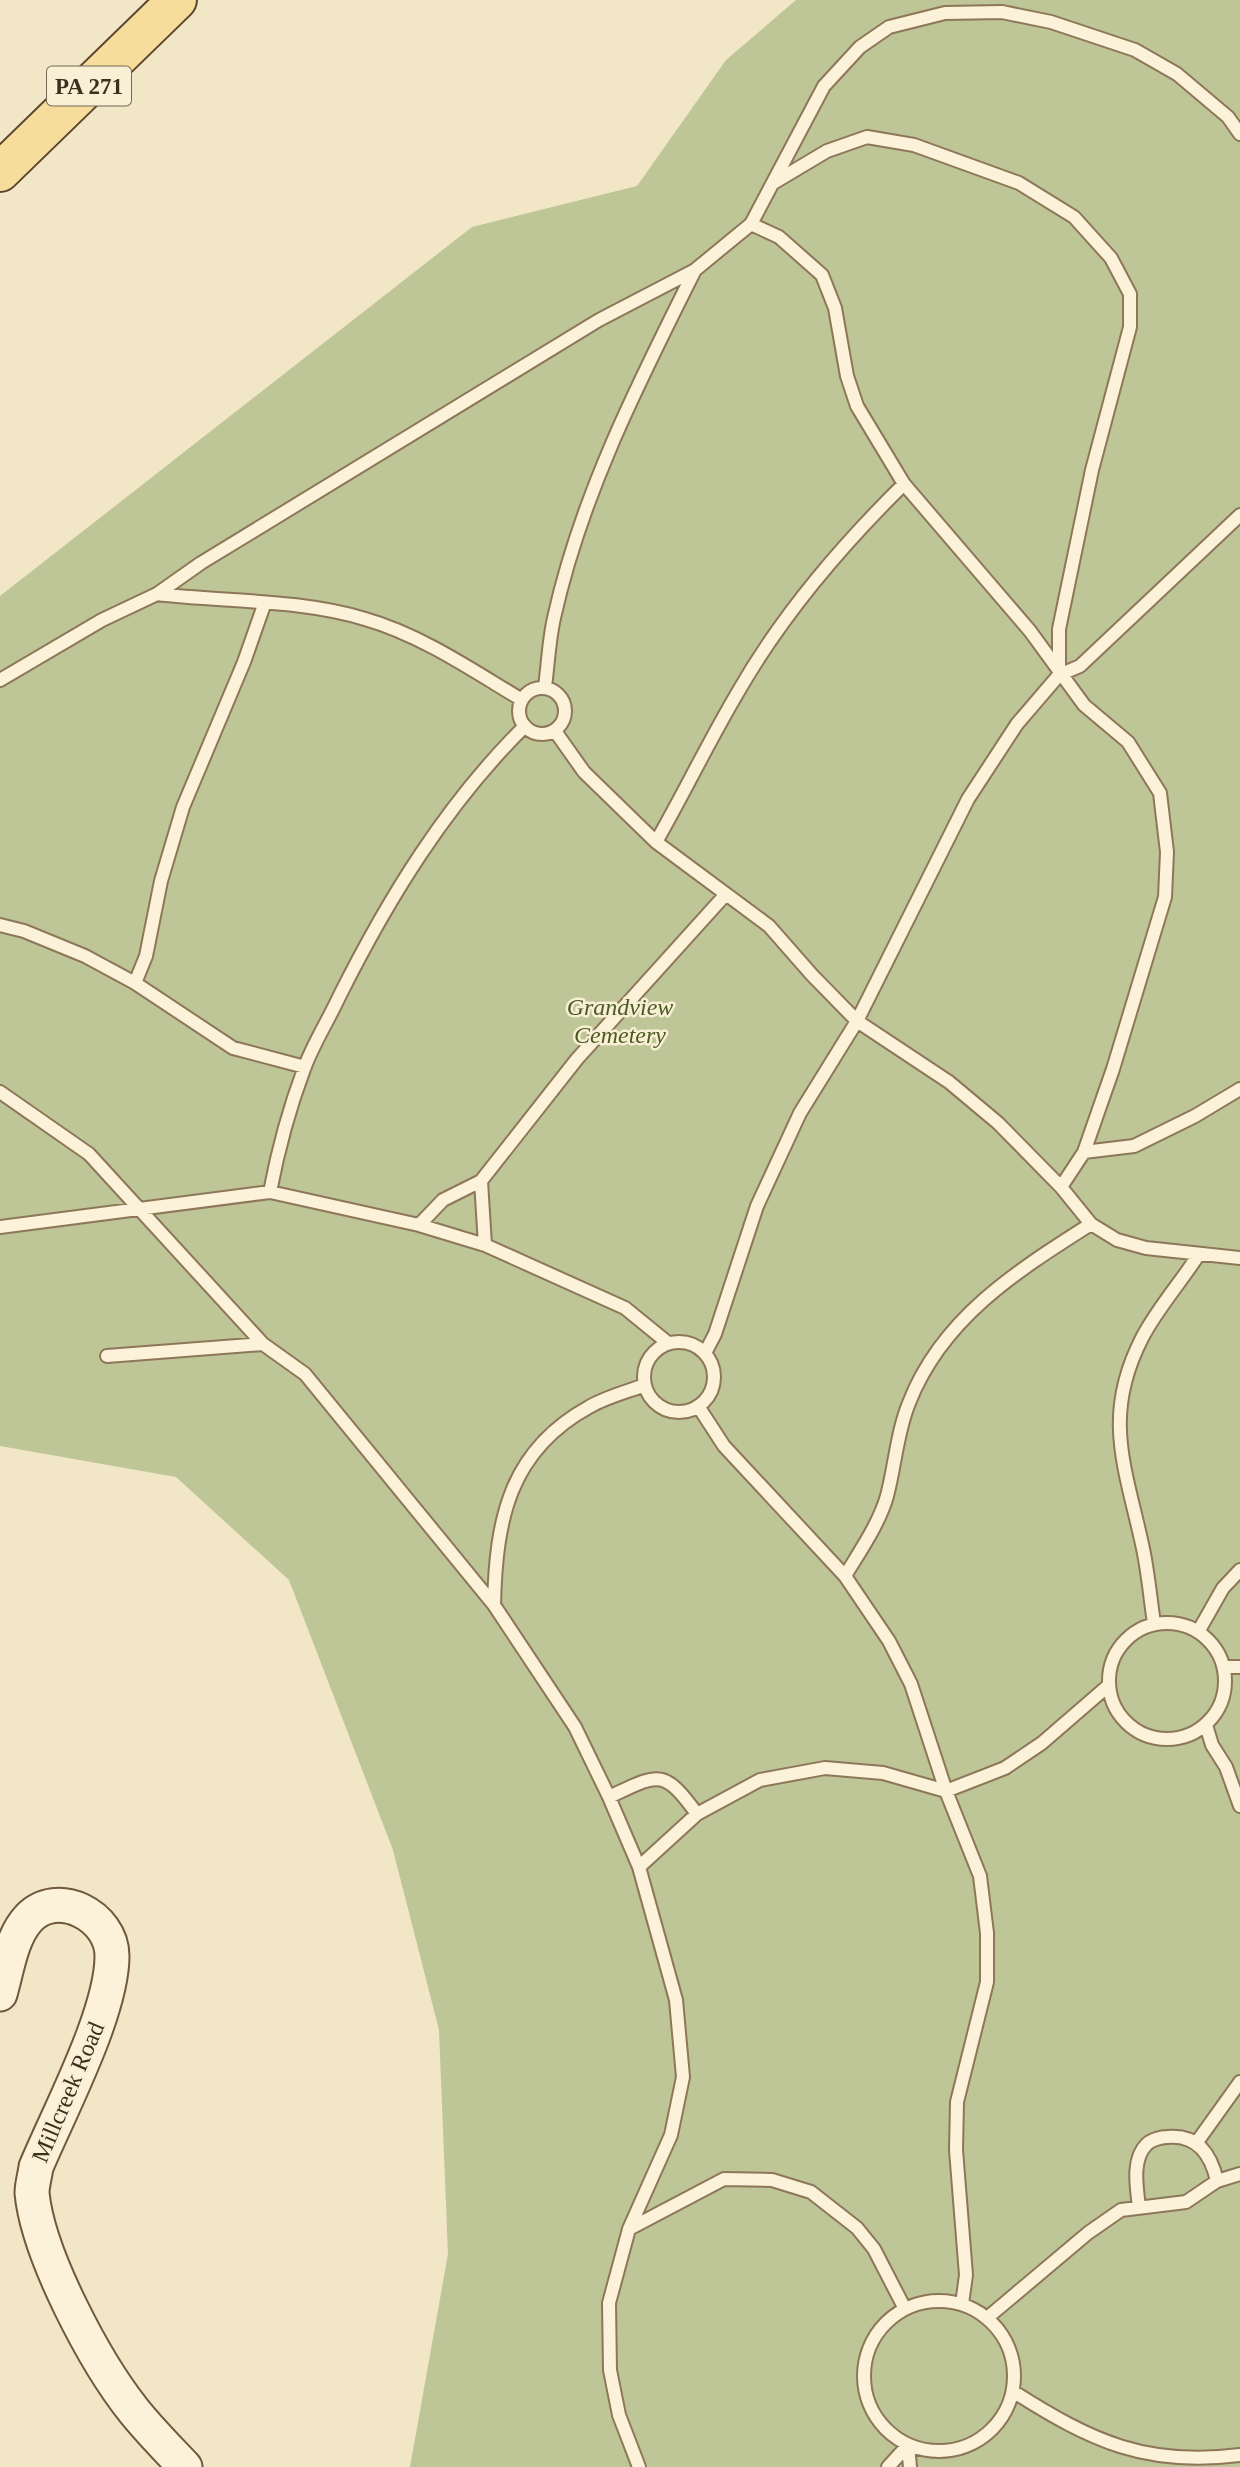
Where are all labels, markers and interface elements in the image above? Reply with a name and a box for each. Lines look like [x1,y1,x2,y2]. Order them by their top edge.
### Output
road number: PA 271 [47,66,131,106]
park label: Grandview Cemetery [567,994,673,1048]
street label: Millcreek Road [27,2018,109,2166]

